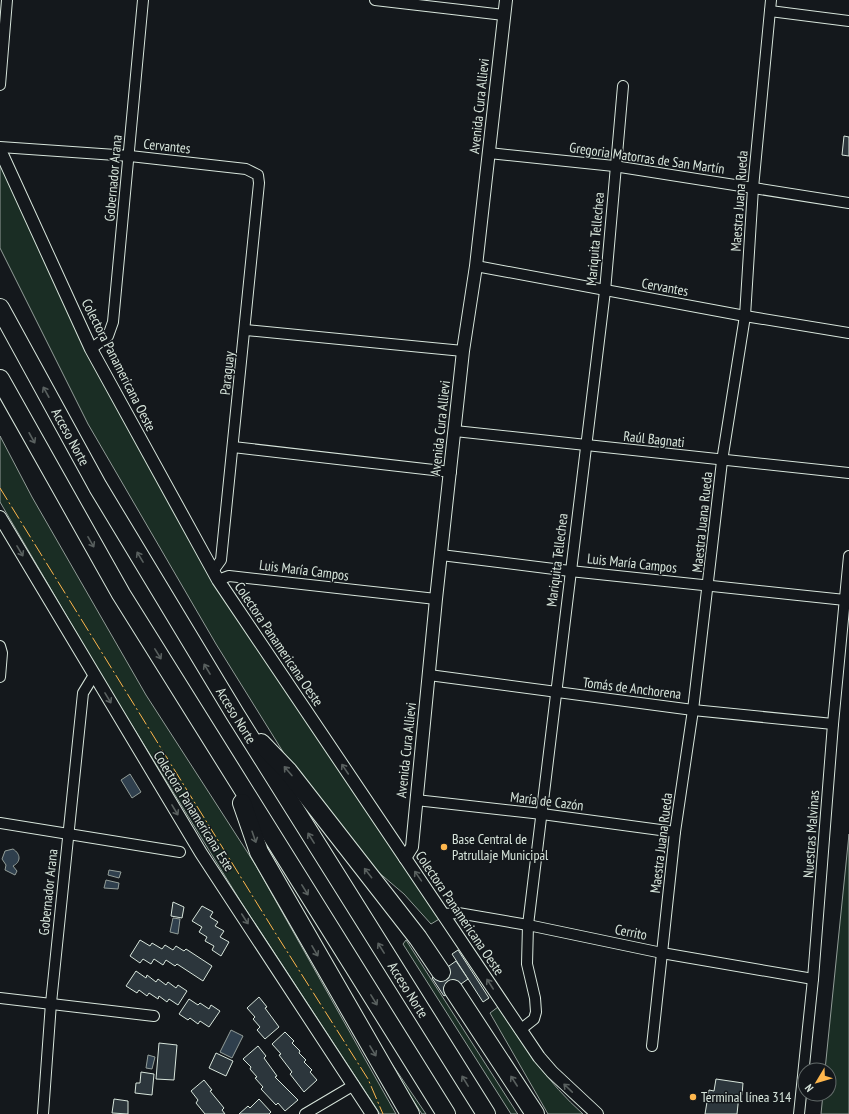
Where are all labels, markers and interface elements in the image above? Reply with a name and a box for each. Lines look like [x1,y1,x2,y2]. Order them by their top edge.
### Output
street label: Avenida Cura Allievi [465,57,493,155]
street label: Gobernador Arana [100,134,126,222]
street label: Cervantes [143,135,192,157]
street label: Gregoria Matorras de San Martín [568,138,726,178]
street label: Maestra Juana Rueda [726,150,752,252]
street label: Mariquita Tellechea [582,191,608,287]
street label: Cervantes [640,274,690,300]
street label: Colectora Panamericana Oeste [78,296,160,434]
street label: Paraguay [216,349,238,396]
street label: Avenida Cura Allievi [426,379,454,477]
one-way arrow [41,386,49,398]
street label: Acceso Norte [48,405,94,469]
street label: Raúl Bagnati [622,427,686,451]
one-way arrow [29,432,37,444]
street label: Maestra Juana Rueda [688,471,716,573]
street label: Mariquita Tellechea [542,512,572,608]
one-way arrow [87,536,95,548]
one-way arrow [16,545,24,557]
street label: Luis María Campos [586,549,678,577]
one-way arrow [136,551,144,563]
street label: Luis María Campos [258,556,350,584]
street label: Colectora Panamericana Oeste [231,578,327,710]
one-way arrow [153,648,162,659]
one-way arrow [203,663,211,675]
street label: Tomás de Anchorena [582,673,682,703]
street label: Acceso Norte [212,684,260,747]
one-way arrow [104,692,112,704]
street label: Avenida Cura Allievi [392,701,420,799]
street label: Colectora Panamericana Este [150,747,239,875]
one-way arrow [341,764,349,775]
one-way arrow [283,766,292,776]
street label: María de Cazón [509,788,585,814]
street label: Nuestras Malvinas [799,789,823,878]
street label: Maestra Juana Rueda [646,792,676,894]
one-way arrow [171,804,179,816]
place label: Base Central de Patrullaje Municipal [452,830,549,864]
one-way arrow [250,831,258,843]
one-way arrow [307,832,315,844]
marker: Base Central de Patrullaje Municipal [439,842,449,852]
street label: Colectora Panamericana Oeste [412,847,508,979]
street label: Gobernador Arana [35,848,61,936]
one-way arrow [363,868,372,879]
one-way arrow [414,871,422,882]
one-way arrow [301,884,309,895]
one-way arrow [241,914,249,925]
street label: Cerrito [613,920,649,944]
one-way arrow [376,942,384,954]
one-way arrow [312,945,320,957]
street label: Acceso Norte [384,959,433,1022]
one-way arrow [486,979,494,990]
one-way arrow [370,994,378,1005]
one-way arrow [369,1045,377,1056]
north arrow [797,1062,837,1102]
one-way arrow [461,1076,469,1087]
one-way arrow [510,1076,518,1087]
text: N [802,1081,816,1095]
one-way arrow [563,1083,574,1092]
place label: Terminal línea 314 [701,1088,792,1106]
marker: Terminal línea 314 [688,1092,698,1102]

